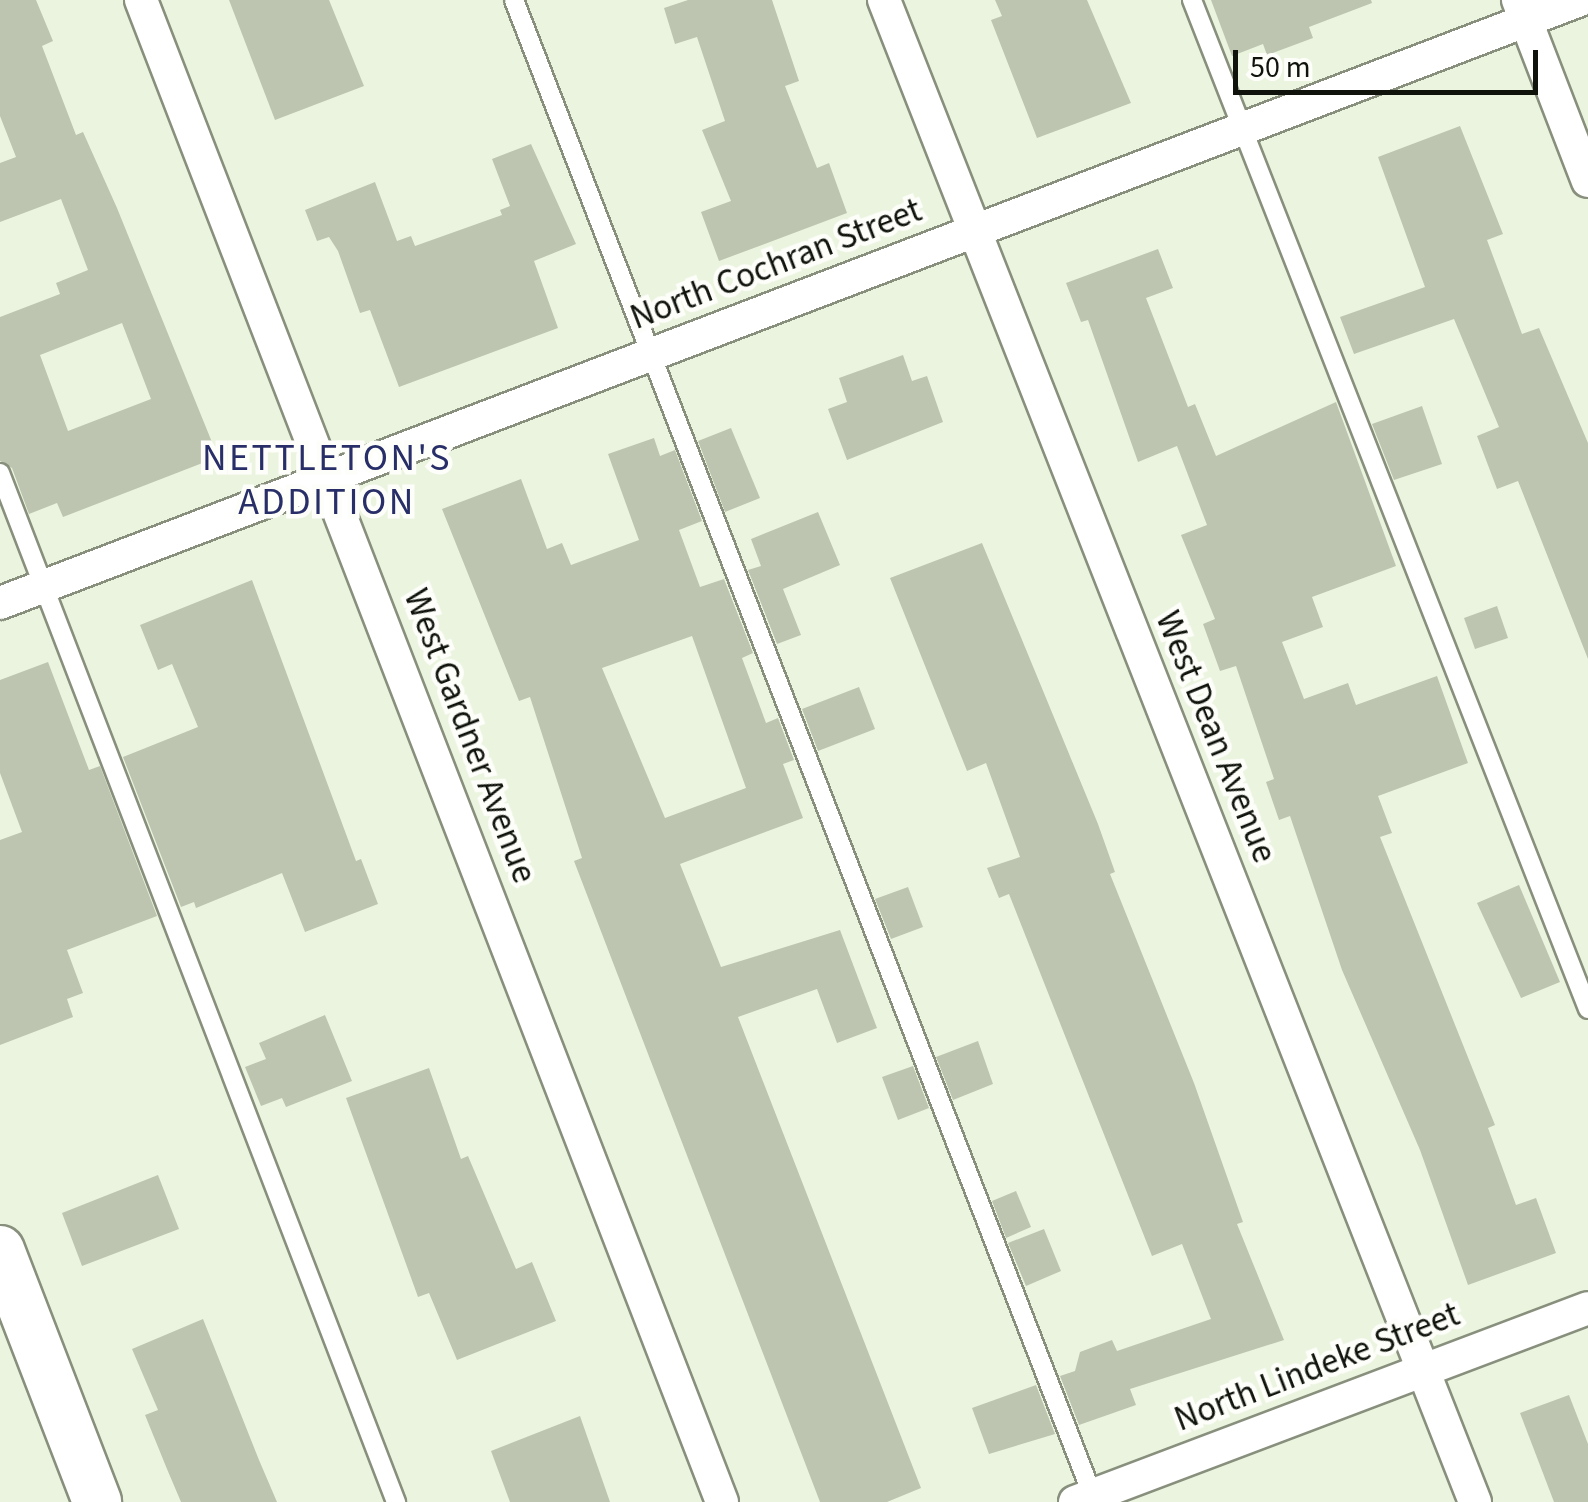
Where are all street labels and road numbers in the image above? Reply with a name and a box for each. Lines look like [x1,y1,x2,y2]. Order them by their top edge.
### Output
street label: North Cochran Street [625,189,927,339]
street label: West Gardner Avenue [395,583,545,889]
street label: West Dean Avenue [1146,605,1286,869]
street label: North Lindeke Street [1169,1293,1465,1441]

